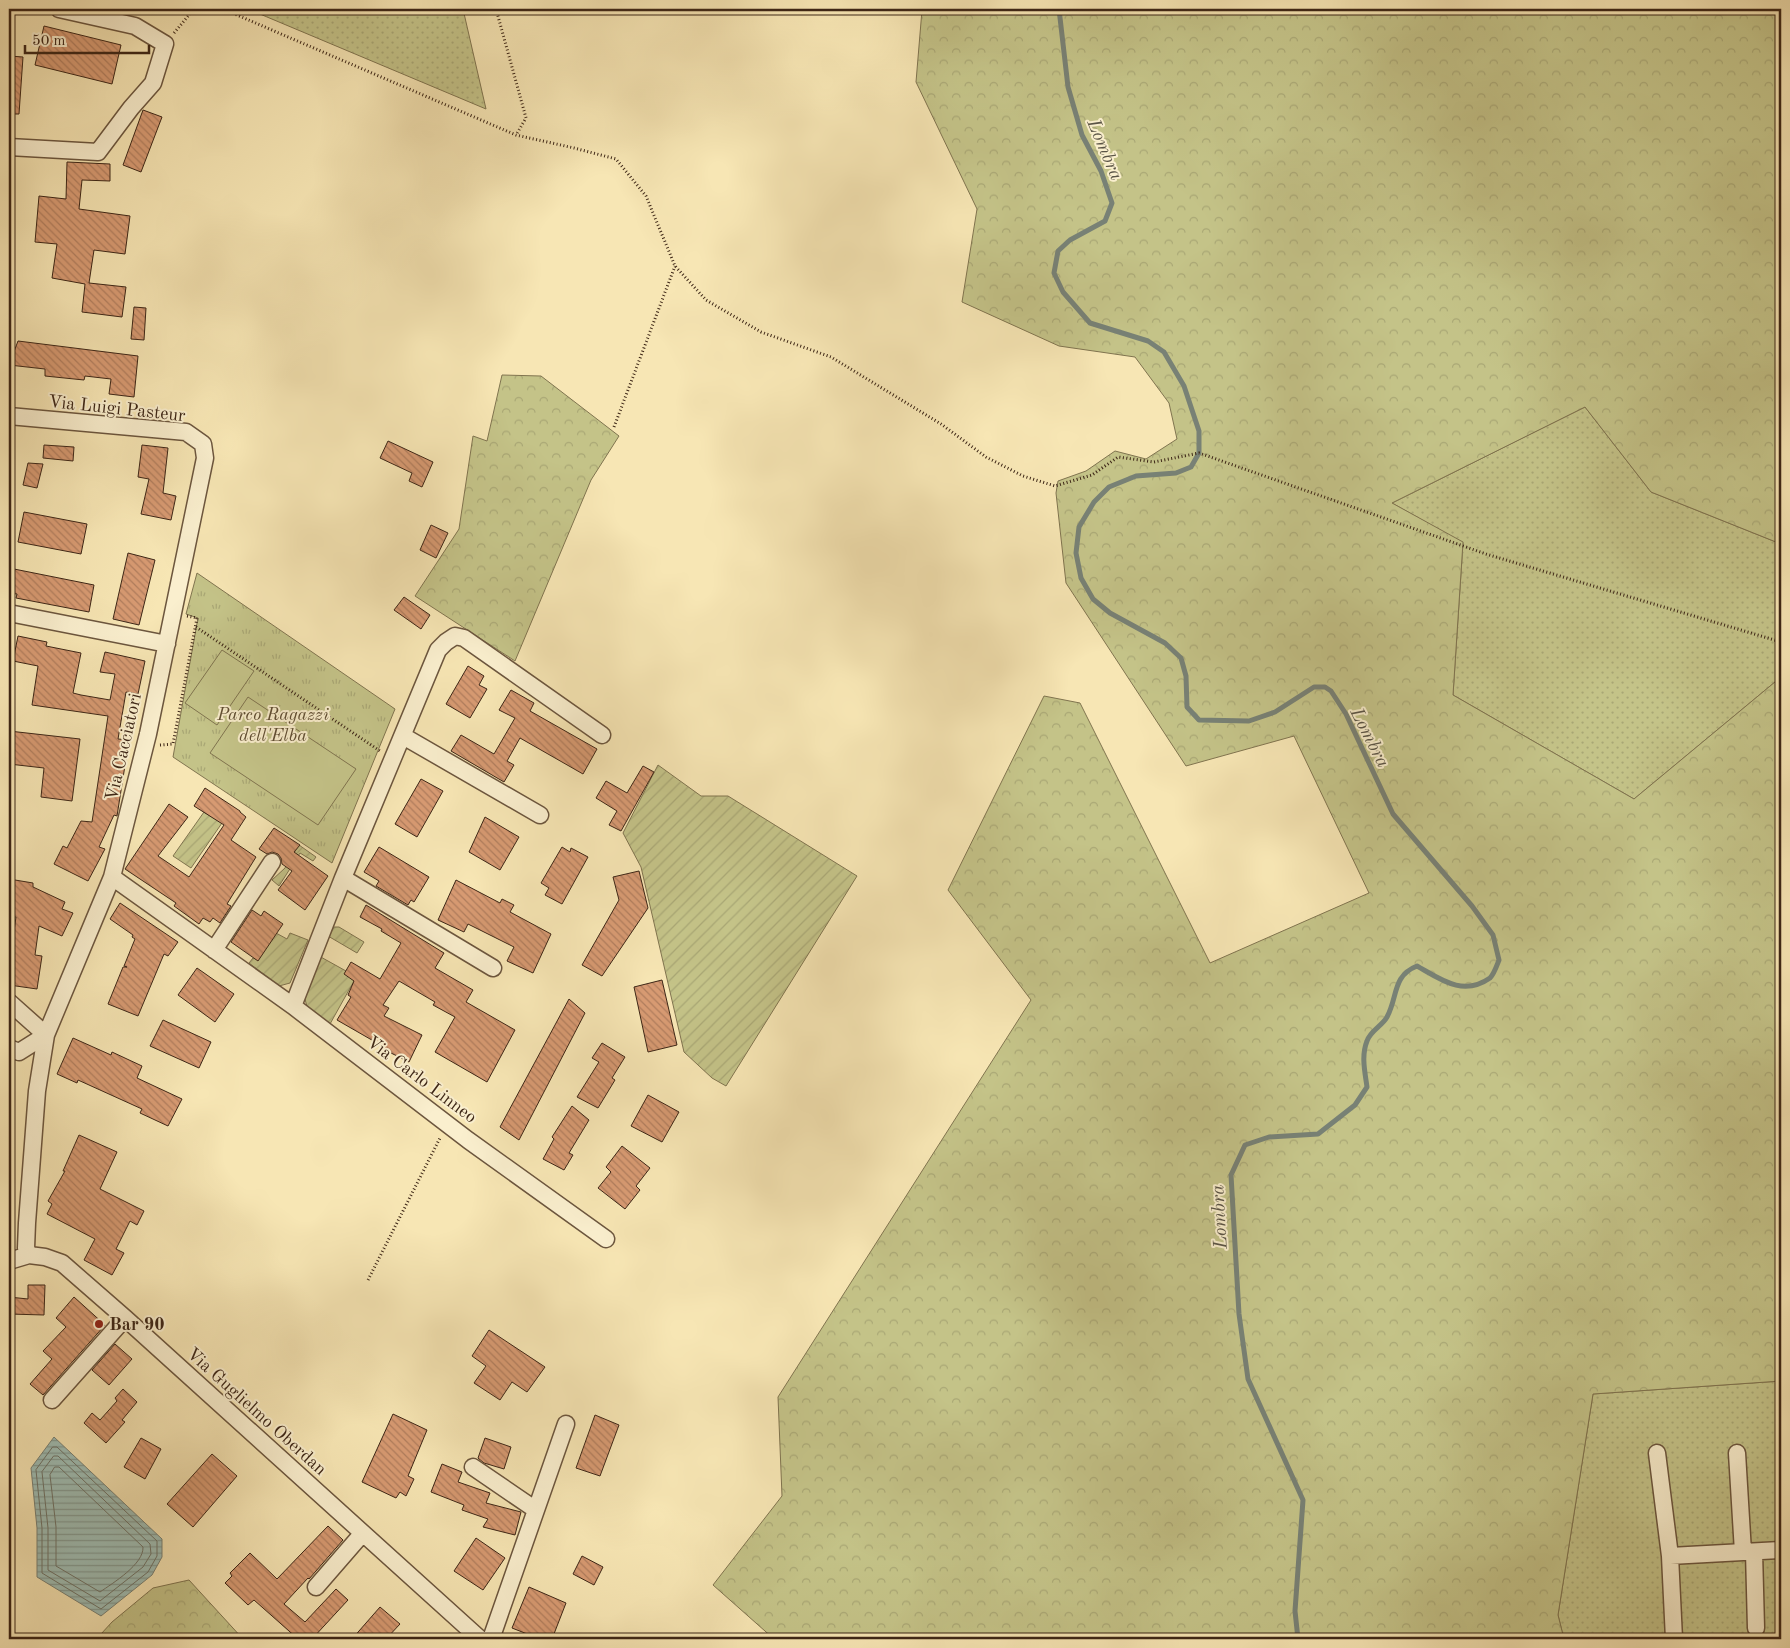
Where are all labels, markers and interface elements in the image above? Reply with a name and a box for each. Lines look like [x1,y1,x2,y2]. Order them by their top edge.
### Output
scale bar [25,22,149,54]
text: 50 m [32,34,66,49]
water label: Lombra [1082,116,1125,183]
street label: Via Luigi Pasteur [47,393,187,425]
street label: Via Cacciatori [103,692,145,803]
water label: Lombra [1345,704,1392,771]
park label: Parco Ragazzi dell'Elba [216,706,329,745]
street label: Via Carlo Linneo [363,1033,480,1127]
water label: Lombra [1209,1184,1232,1251]
place label: Bar 90 [109,1316,165,1334]
marker: Bar 90 [93,1318,105,1330]
street label: Via Guglielmo Oberdan [183,1345,330,1479]

